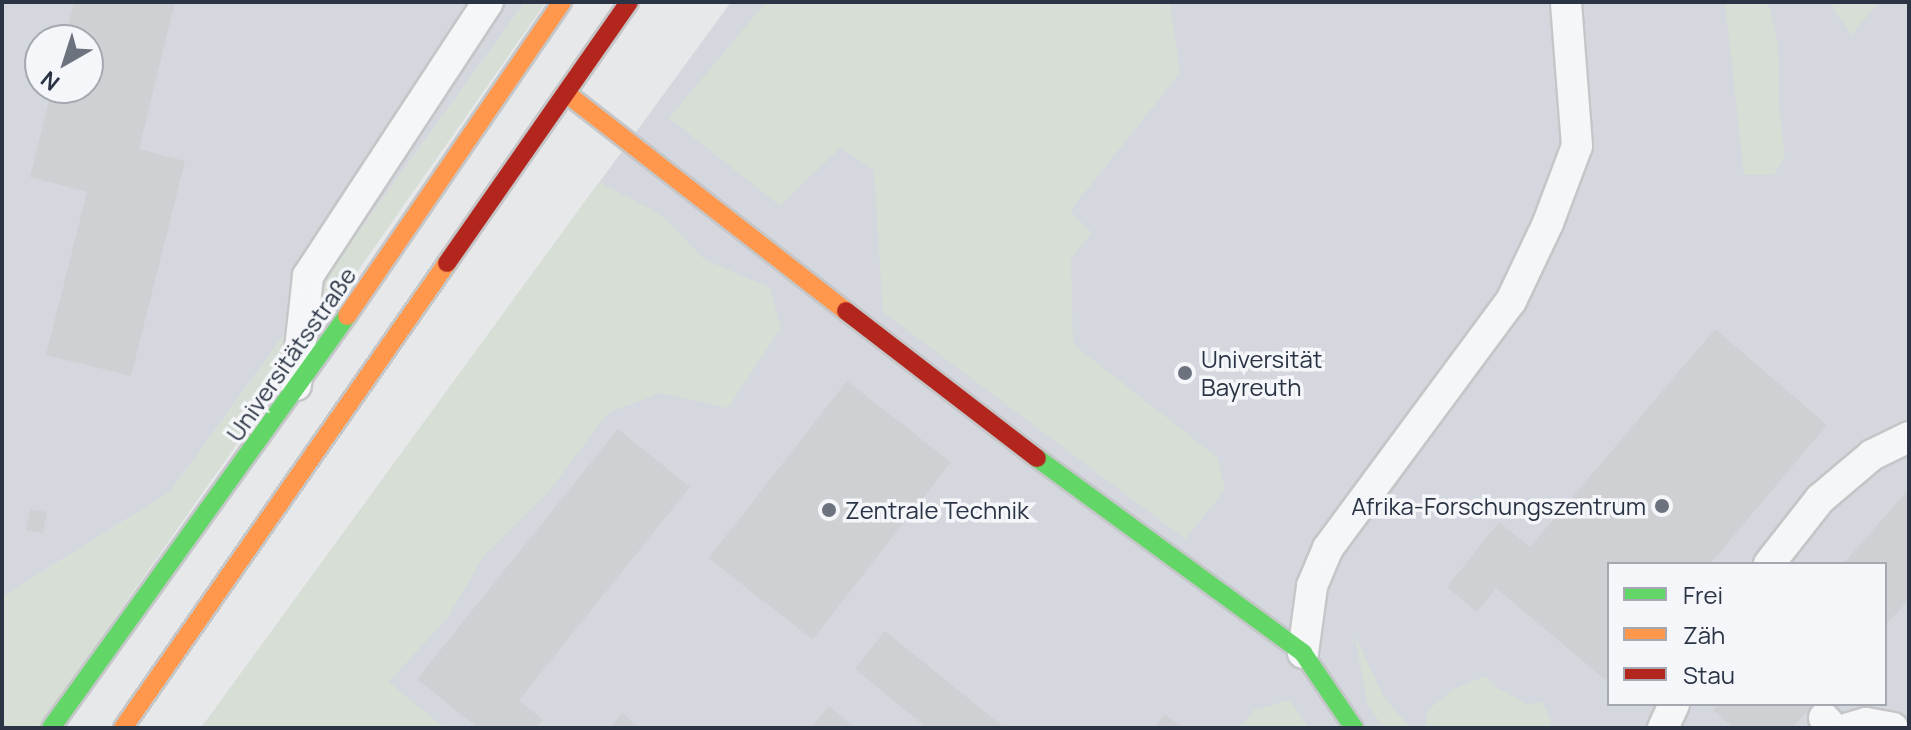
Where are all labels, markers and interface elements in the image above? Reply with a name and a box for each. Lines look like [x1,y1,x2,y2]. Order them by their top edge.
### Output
north arrow [24,24,104,104]
text: N [35,64,66,98]
street label: Universitätsstraße [220,261,362,447]
place label: Universität Bayreuth [1201,345,1322,401]
marker: Universität Bayreuth [1176,364,1194,382]
place label: Afrika-Forschungszentrum [1351,492,1646,520]
place label: Zentrale Technik [845,496,1029,524]
marker: Afrika-Forschungszentrum [1653,497,1671,515]
marker: Zentrale Technik [820,501,838,519]
legend [1607,562,1887,706]
text: Frei [1683,578,1723,611]
text: Zäh [1683,618,1725,651]
text: Stau [1683,658,1735,691]

